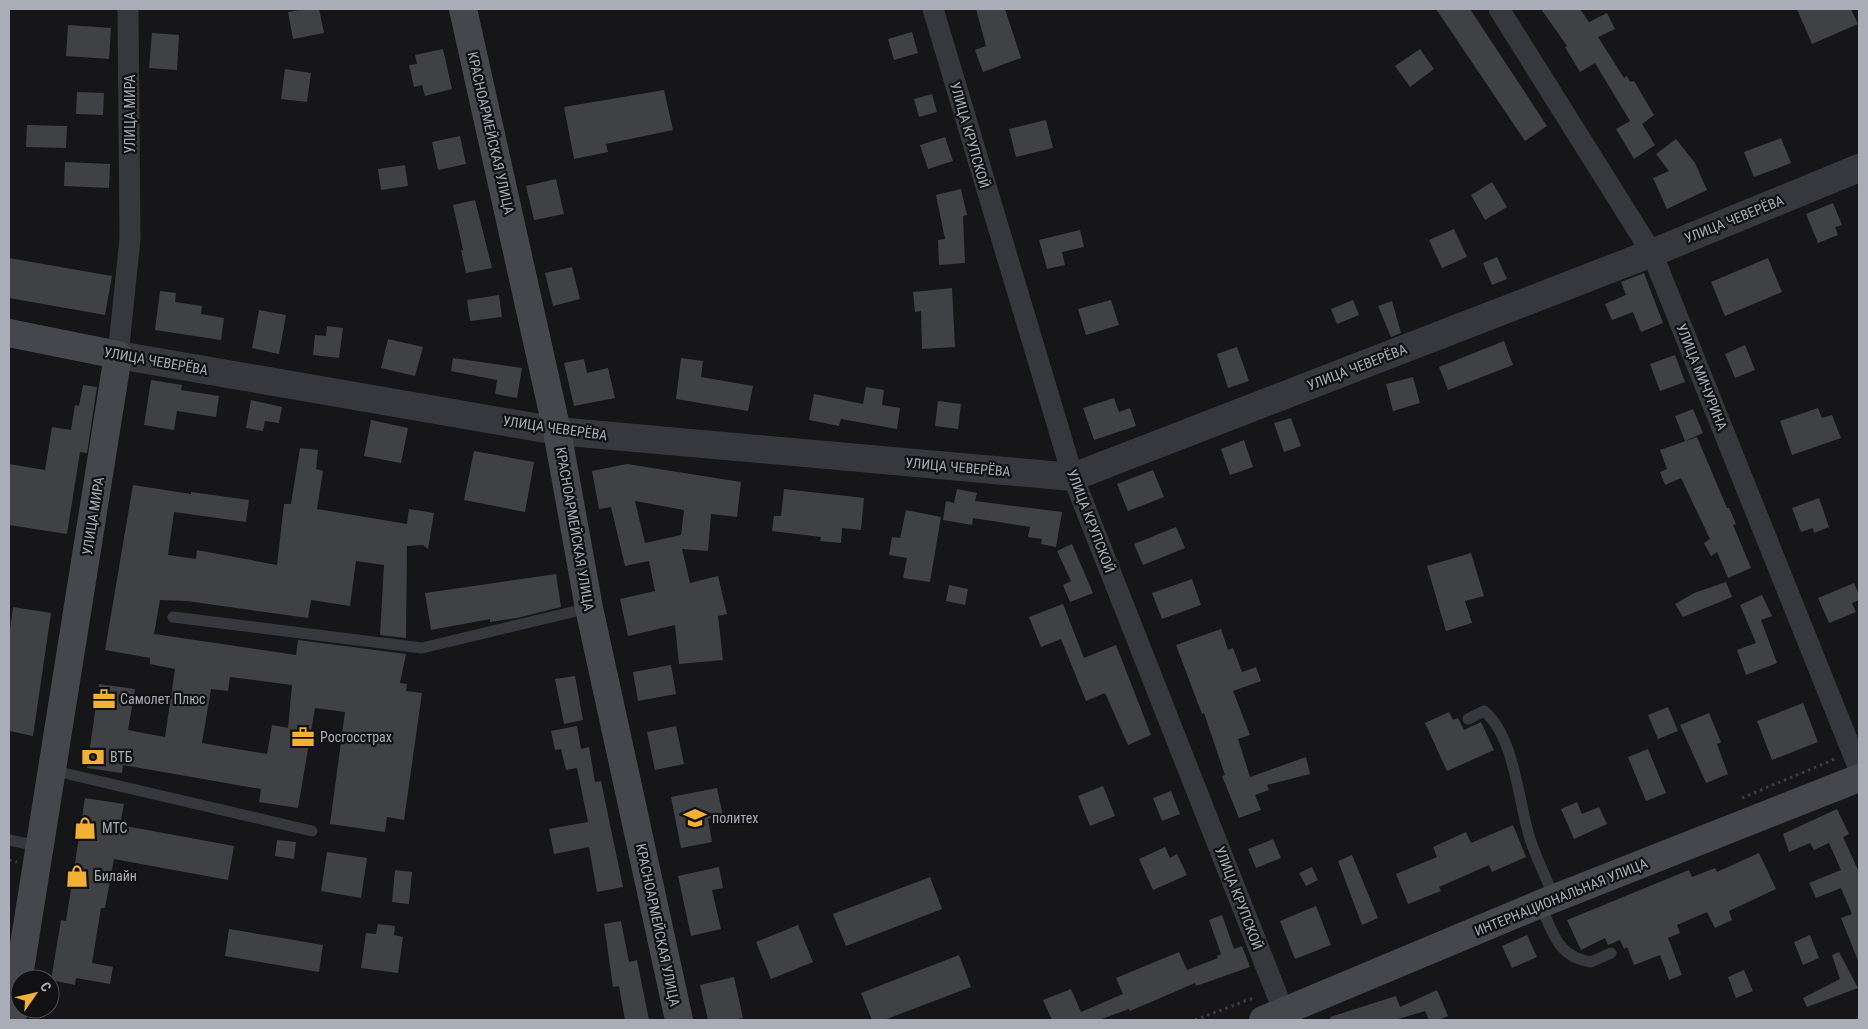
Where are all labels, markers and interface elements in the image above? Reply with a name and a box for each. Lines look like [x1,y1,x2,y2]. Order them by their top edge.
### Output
street label: КРАСНОАРМЕЙСКАЯ УЛИЦА [465,50,517,216]
street label: УЛИЦА МИРА [122,74,138,154]
street label: УЛИЦА КРУПСКОЙ [947,80,993,190]
street label: УЛИЦА ЧЕВЕРЁВА [1682,192,1786,246]
street label: УЛИЦА МИЧУРИНА [1673,321,1731,433]
street label: УЛИЦА ЧЕВЕРЁВА [1305,341,1409,393]
street label: УЛИЦА ЧЕВЕРЁВА [103,344,209,378]
street label: УЛИЦА ЧЕВЕРЁВА [502,413,608,443]
street label: КРАСНОАРМЕЙСКАЯ УЛИЦА [553,446,597,612]
street label: УЛИЦА ЧЕВЕРЁВА [905,454,1011,480]
street label: УЛИЦА КРУПСКОЙ [1064,467,1118,575]
street label: УЛИЦА МИРА [79,476,107,556]
office icon: Самолет Плюс [91,686,117,712]
place label: Самолет Плюс [120,691,206,707]
office icon: Росгосстрах [290,724,316,750]
place label: Росгосстрах [320,729,392,745]
bank icon: ВТБ [80,744,106,770]
place label: ВТБ [110,749,133,765]
school or university icon: политех [682,805,708,831]
place label: политех [712,810,758,826]
shop icon: МТС [72,815,98,841]
place label: МТС [102,820,127,836]
street label: КРАСНОАРМЕЙСКАЯ УЛИЦА [633,842,683,1008]
street label: УЛИЦА КРУПСКОЙ [1212,844,1266,952]
street label: ИНТЕРНАЦИОНАЛЬНАЯ УЛИЦА [1472,855,1650,939]
shop icon: Билайн [64,863,90,889]
place label: Билайн [94,868,137,884]
north arrow [10,969,60,1019]
text: С [37,979,55,995]

